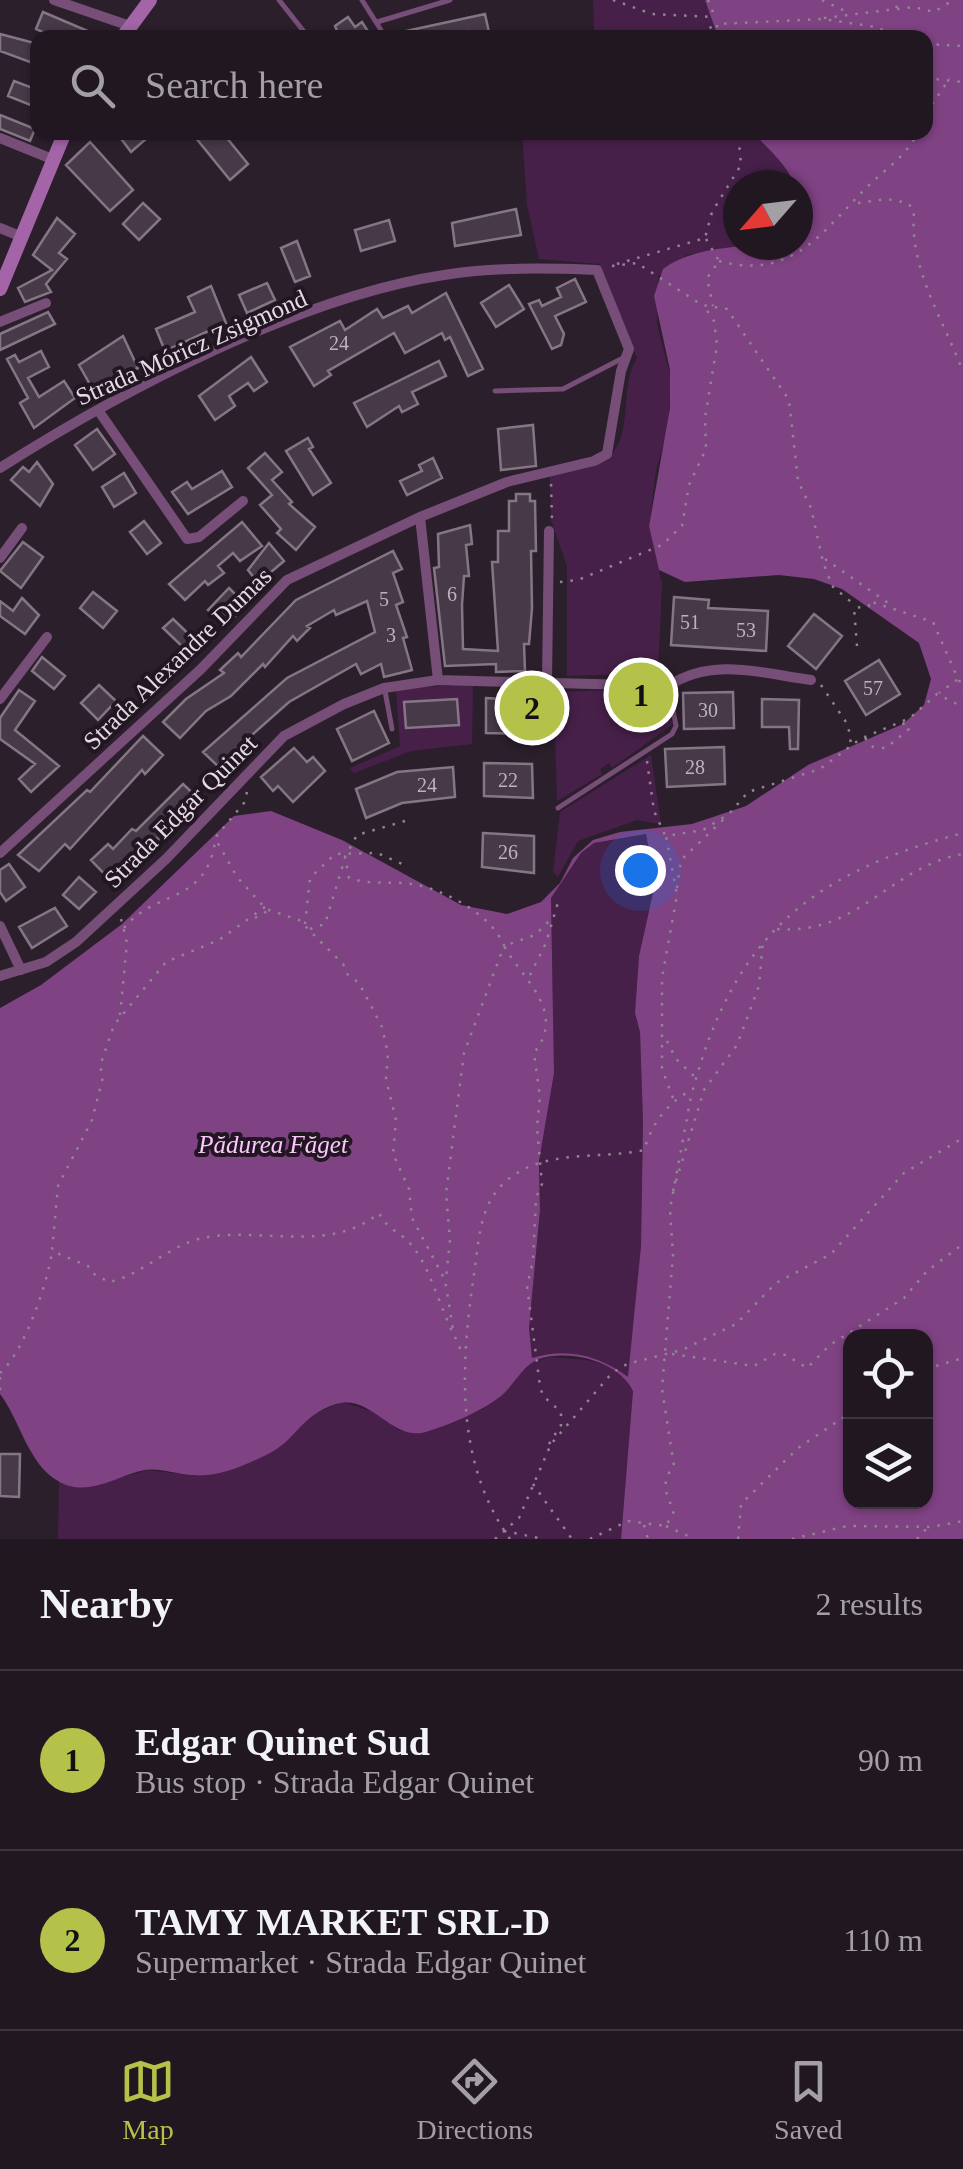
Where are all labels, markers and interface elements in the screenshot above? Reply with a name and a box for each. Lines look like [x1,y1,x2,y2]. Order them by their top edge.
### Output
search box [30,30,933,140]
icon: search [65,58,120,113]
text: Search here [145,64,323,106]
north arrow [723,170,813,260]
street label: Strada Móricz Zsigmond [72,284,311,411]
house number: 24 [329,332,349,354]
street label: Strada Alexandre Dumas [78,562,277,755]
house number: 6 [447,583,457,605]
house number: 5 [379,588,389,610]
house number: 51 [680,611,700,633]
house number: 53 [736,619,756,641]
house number: 3 [386,624,396,646]
pin: 1 [608,658,674,732]
pin: 2 [500,670,564,746]
house number: 57 [863,677,883,699]
house number: 30 [698,699,718,721]
street label: Strada Edgar Quinet [99,730,262,893]
house number: 28 [685,756,705,778]
house number: 22 [498,769,518,791]
house number: 24 [417,774,437,796]
house number: 26 [498,841,518,863]
your location [615,845,666,896]
park label: Pădurea Făget [197,1131,349,1158]
map controls [843,1329,933,1509]
button: locate [843,1329,933,1419]
button: layers [843,1419,933,1509]
text: Nearby [40,1581,173,1627]
text: 2 results [815,1586,923,1622]
text: Edgar Quinet Sud [135,1721,430,1763]
text: 1 [65,1742,81,1778]
text: 90 m [858,1742,923,1778]
text: Bus stop · Strada Edgar Quinet [135,1764,534,1800]
text: TAMY MARKET SRL-D [135,1901,550,1943]
text: 2 [65,1922,81,1958]
text: 110 m [843,1922,923,1958]
text: Supermarket · Strada Edgar Quinet [135,1944,586,1980]
tab: Map [120,2054,175,2146]
tab: Directions [416,2054,533,2146]
tab: Saved [774,2054,843,2146]

